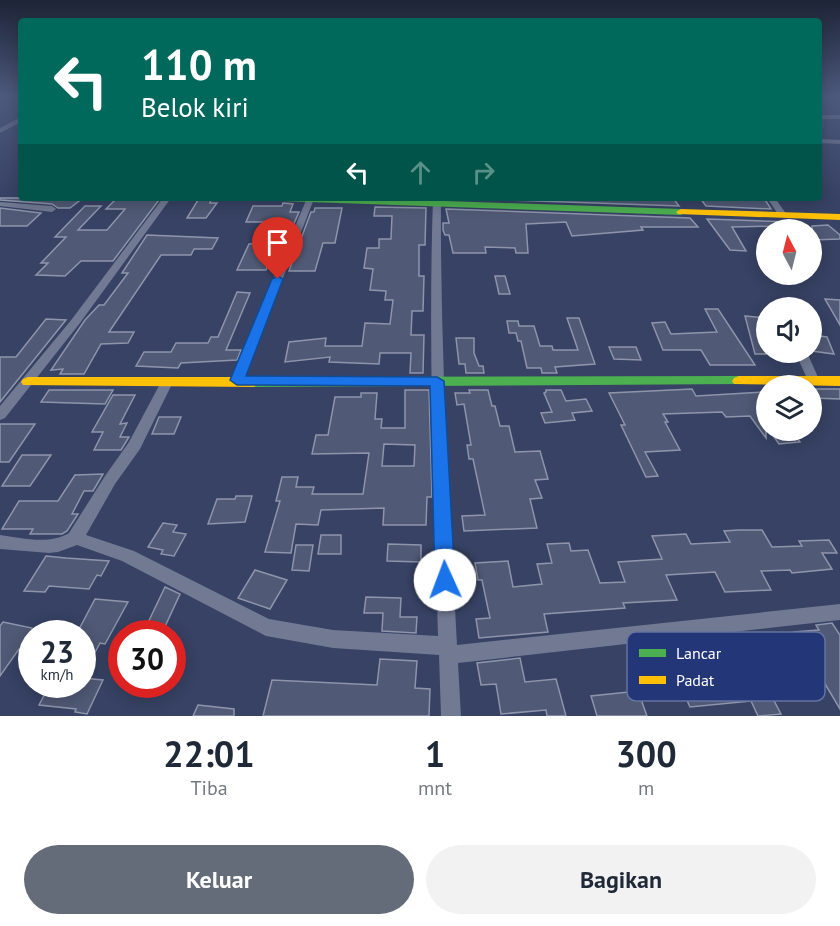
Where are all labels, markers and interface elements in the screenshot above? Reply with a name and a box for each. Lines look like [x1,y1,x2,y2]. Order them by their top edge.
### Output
text: 110 m [141,37,257,92]
icon: left [42,42,120,120]
text: Belok kiri [141,90,249,124]
icon: left [341,156,374,189]
icon: ahead [404,156,437,189]
icon: right [467,156,500,189]
pin [252,217,303,279]
north arrow [756,219,822,285]
map controls [756,219,822,441]
icon: arrive [261,226,294,259]
button: sound [756,297,822,363]
button: layers [756,375,822,441]
position arrow [413,548,477,612]
speed limit sign: 30 [108,620,186,698]
text: 23 [40,632,74,671]
legend [627,632,825,701]
text: Lancar [676,643,722,663]
text: km/h [41,665,73,684]
text: Padat [676,670,715,690]
text: 22:01 [163,730,255,777]
text: 1 [425,730,445,777]
text: 300 [615,730,677,777]
text: Tiba [190,775,228,801]
text: mnt [418,775,452,801]
text: m [638,775,654,801]
button: Keluar [24,845,414,914]
button: Bagikan [426,845,816,914]

